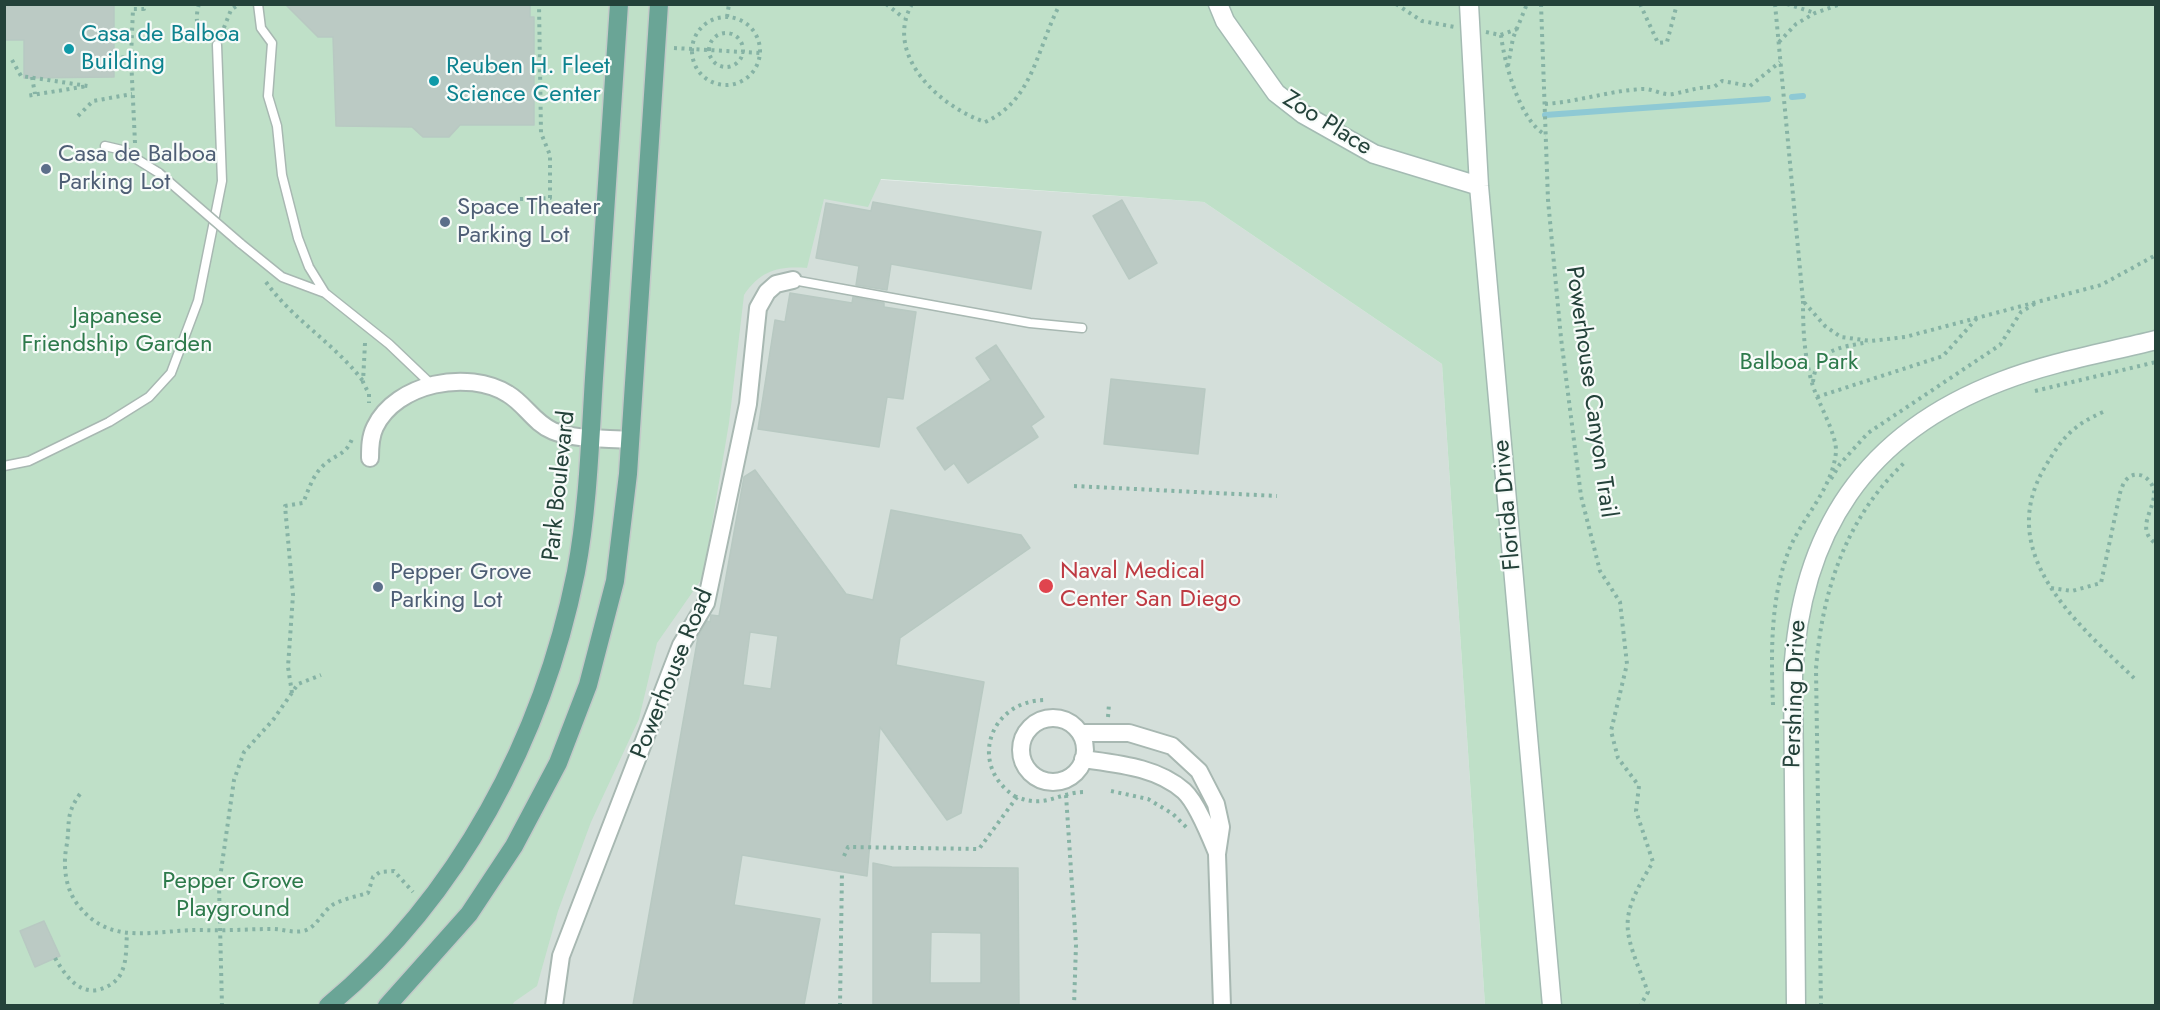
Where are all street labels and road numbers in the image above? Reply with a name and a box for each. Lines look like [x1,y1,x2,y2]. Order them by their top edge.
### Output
street label: Zoo Place [1277,85,1377,163]
street label: Powerhouse Canyon Trail [1558,264,1622,520]
street label: Park Boulevard [538,410,582,562]
street label: Florida Drive [1488,439,1528,571]
street label: Powerhouse Road [626,585,720,763]
street label: Pershing Drive [1779,619,1813,769]

